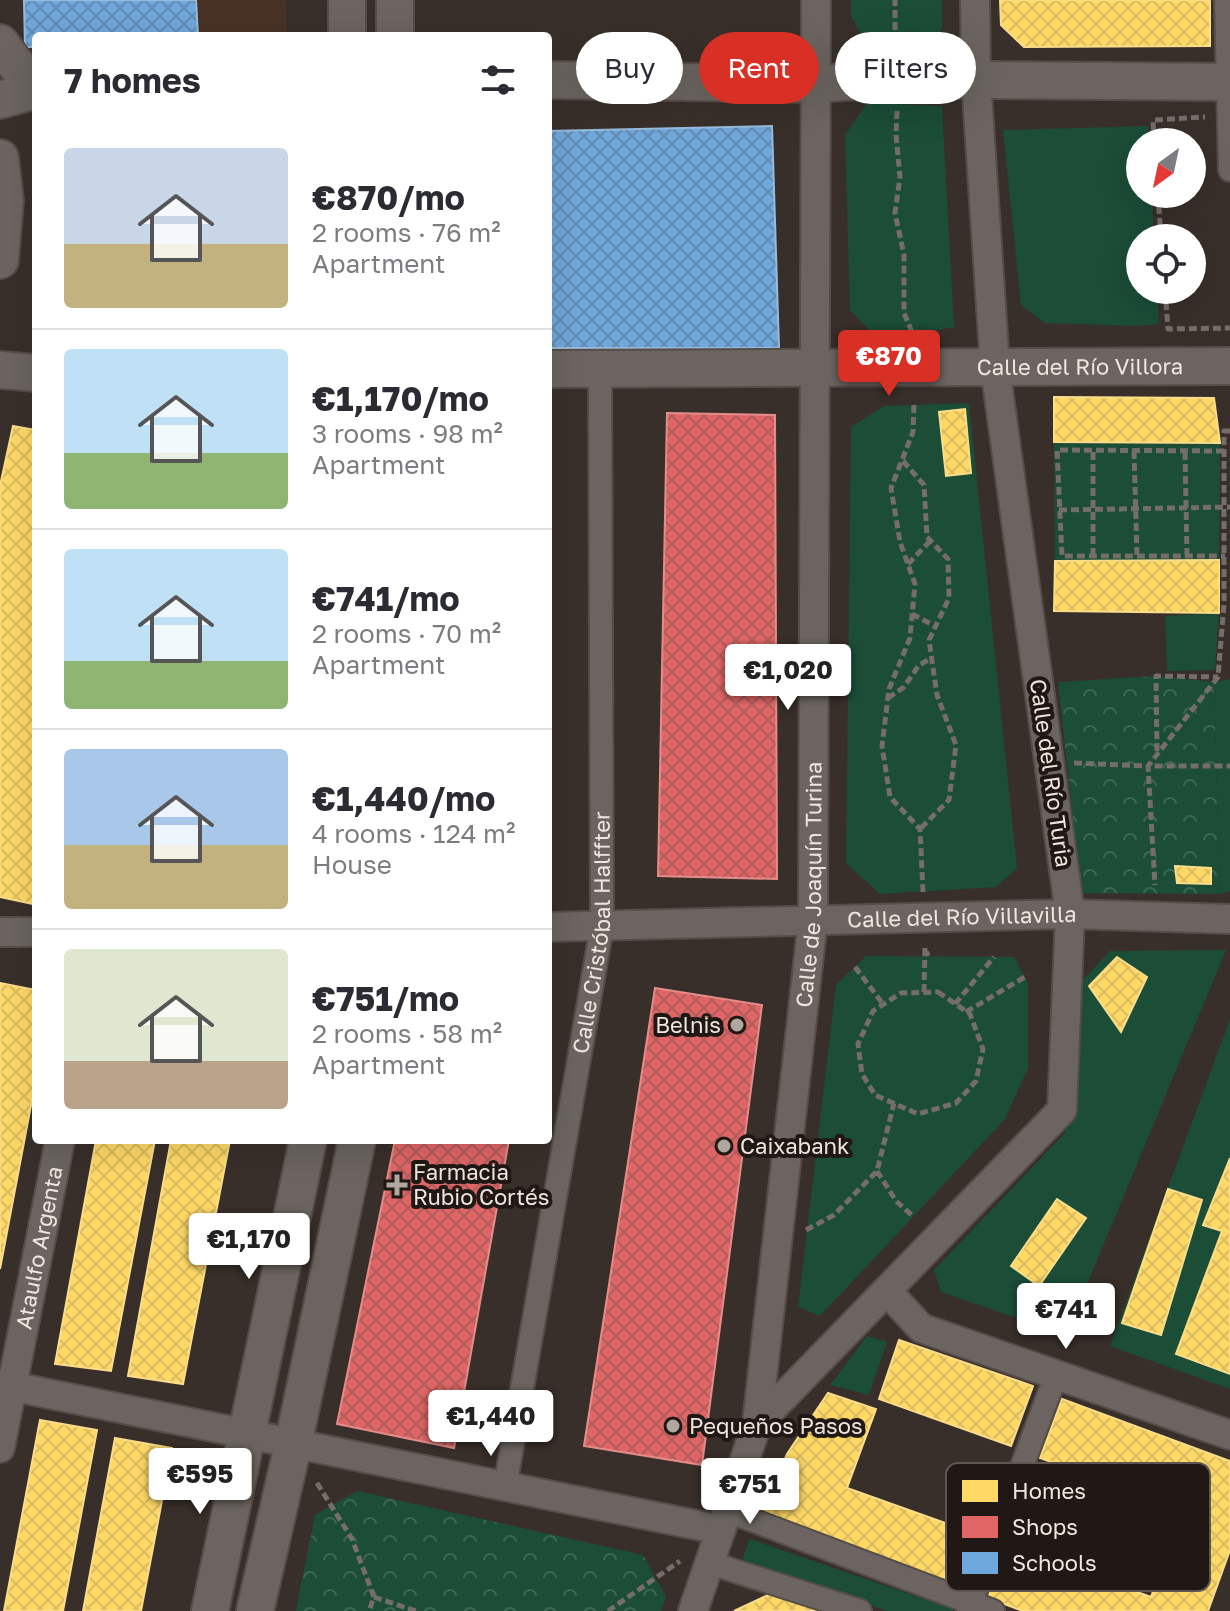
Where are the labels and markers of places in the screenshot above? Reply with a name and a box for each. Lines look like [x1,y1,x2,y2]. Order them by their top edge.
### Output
pin: €870 [842,330,936,398]
pin: €1,020 [723,644,853,712]
place label: Belnis [655,1011,721,1038]
marker: Belnis [728,1016,746,1034]
place label: Caixabank [740,1132,850,1159]
marker: Caixabank [715,1137,733,1155]
place label: Farmacia Rubio Cortés [413,1158,549,1210]
marker: Farmacia Rubio Cortés [388,1176,406,1194]
pin: €1,170 [184,1213,314,1281]
pin: €741 [1019,1283,1113,1351]
pin: €1,440 [426,1390,556,1458]
place label: Pequeños Pasos [689,1412,863,1439]
marker: Pequeños Pasos [664,1417,682,1435]
pin: €595 [153,1448,247,1516]
pin: €751 [703,1458,797,1526]

